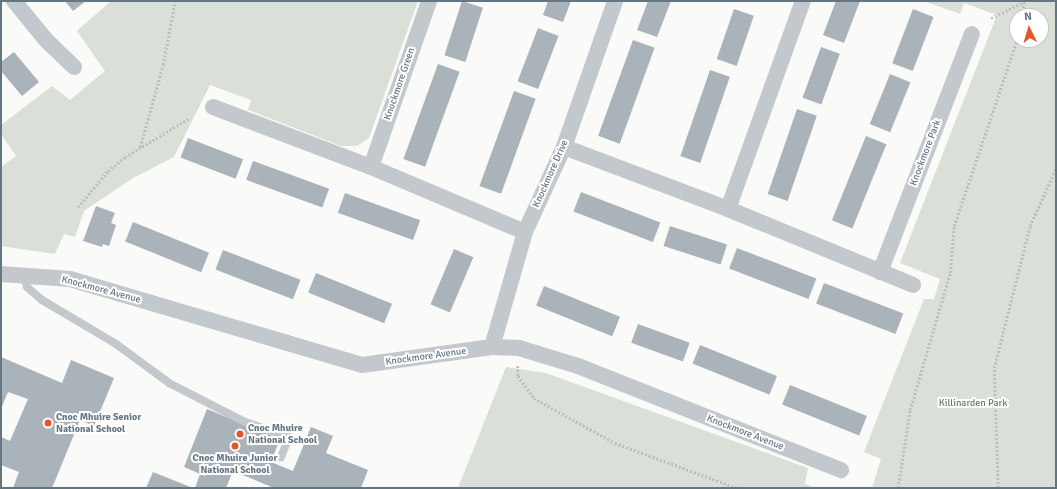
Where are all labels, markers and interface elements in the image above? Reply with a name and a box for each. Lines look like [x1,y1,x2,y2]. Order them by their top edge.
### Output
north arrow [1009,8,1049,48]
text: N [1024,10,1032,23]
street label: Knockmore Green [382,46,418,122]
street label: Knockmore Park [908,118,944,188]
street label: Knockmore Drive [531,138,571,210]
street label: Knockmore Avenue [60,274,142,306]
street label: Knockmore Avenue [385,345,467,369]
park label: Killinarden Park [939,398,1007,410]
place label: Cnoc Mhuire Senior National School [56,411,141,434]
street label: Knockmore Avenue [705,413,785,453]
marker: Cnoc Mhuire Senior National School [43,418,53,428]
place label: Cnoc Mhuire National School [248,422,317,446]
marker: Cnoc Mhuire National School [235,429,245,439]
marker: Cnoc Mhuire Junior National School [230,441,240,451]
place label: Cnoc Mhuire Junior National School [193,452,277,476]

